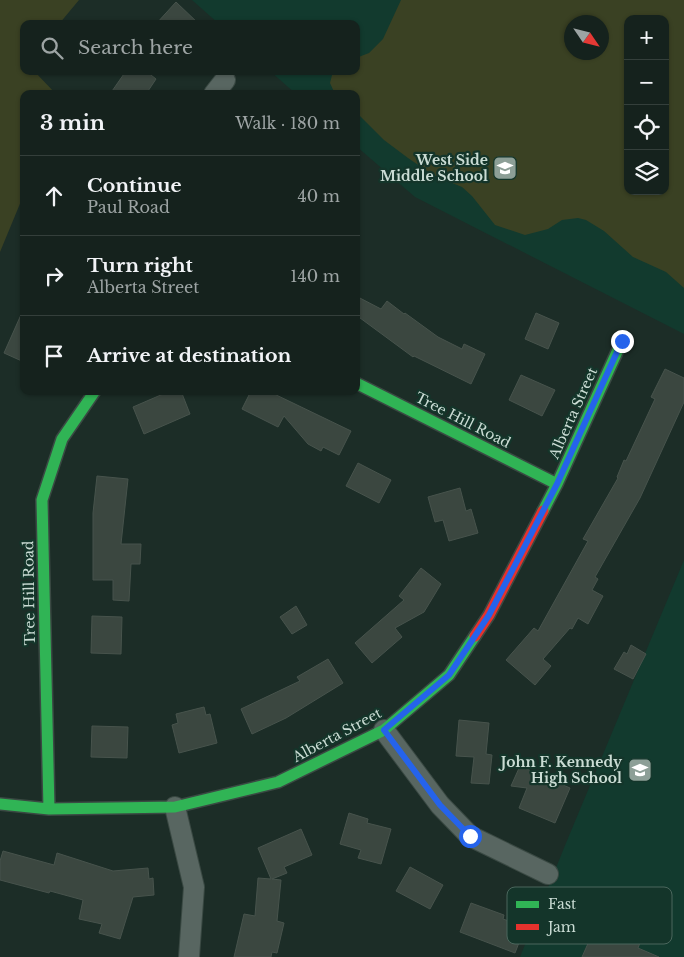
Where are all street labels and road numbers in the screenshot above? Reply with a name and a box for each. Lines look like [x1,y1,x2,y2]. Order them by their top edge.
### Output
street label: Alberta Street [544,364,601,462]
street label: Tree Hill Road [412,388,514,452]
street label: Tree Hill Road [19,540,39,646]
street label: Alberta Street [289,704,385,766]

